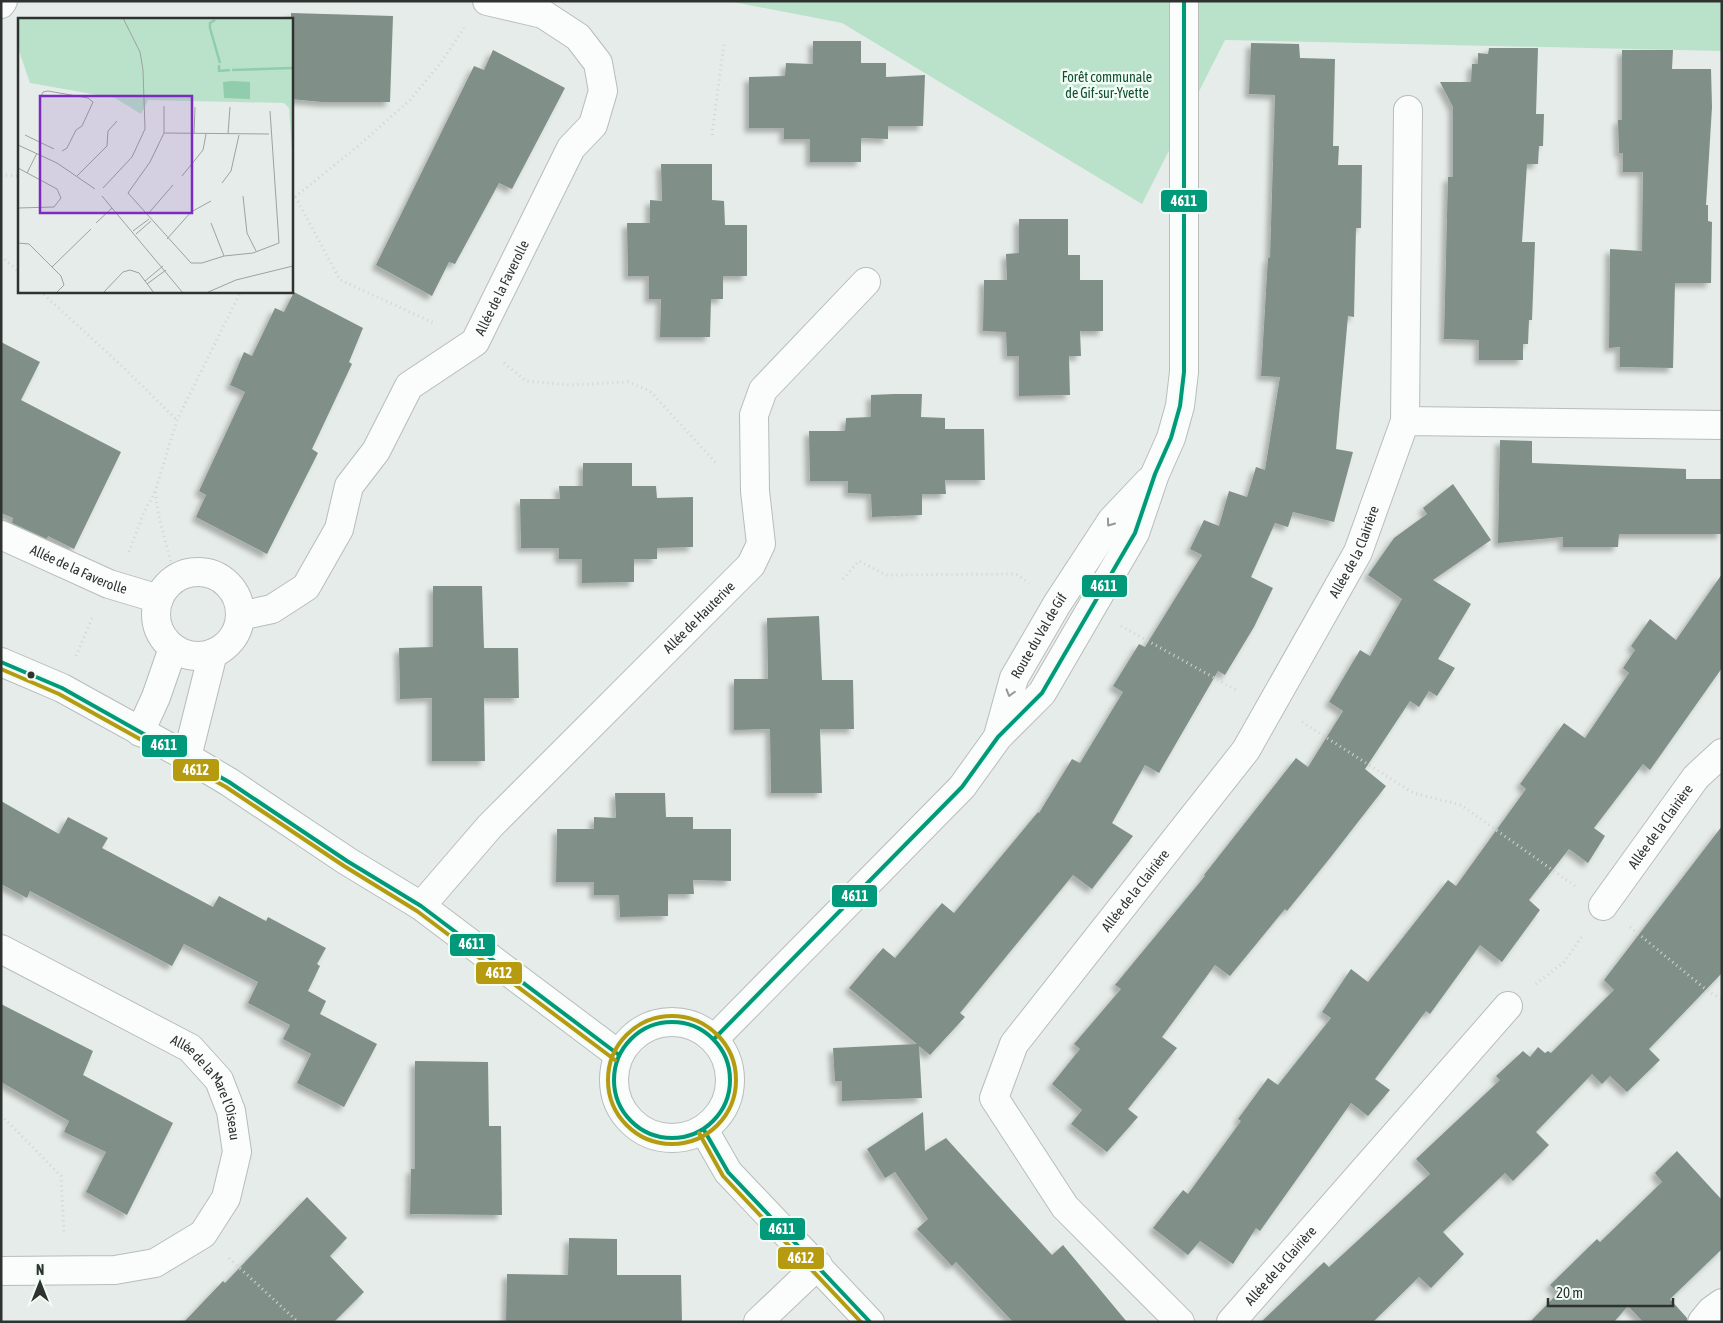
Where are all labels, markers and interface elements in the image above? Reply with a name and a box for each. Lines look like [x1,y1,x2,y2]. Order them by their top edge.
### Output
inset map [18,18,292,292]
park label: Forêt communale de Gif-sur-Yvette [1062,69,1152,101]
line badge: 4611 [1160,189,1208,213]
text: 4611 [1170,193,1198,209]
street label: Allée de la Faverolle [472,238,532,338]
street label: Allée de la Clairière [1326,504,1382,601]
one-way arrow [1107,517,1116,527]
street label: Allée de la Faverolle [28,541,129,597]
line badge: 4611 [1081,574,1128,598]
street label: Allée de Hauterive [660,578,738,656]
text: 4611 [1090,578,1118,594]
street label: Route du Val de Gif [1008,590,1070,681]
unlabelled marker [26,670,36,680]
one-way arrow [1005,688,1016,697]
line badge: 4611 [141,734,188,758]
text: 4611 [150,737,178,753]
line badge: 4612 [172,758,220,782]
text: 4612 [182,762,210,778]
street label: Allée de la Clairière [1625,781,1696,872]
street label: Allée de la Clairière [1098,846,1172,935]
line badge: 4611 [831,884,878,908]
text: 4611 [841,888,869,904]
line badge: 4611 [449,933,496,957]
text: 4611 [458,936,486,952]
line badge: 4612 [475,961,523,985]
text: 4612 [485,965,513,981]
street label: Allée de la Mare l'Oiseau [168,1031,243,1141]
line badge: 4611 [759,1217,806,1241]
text: 4611 [768,1221,796,1237]
street label: Allée de la Clairière [1242,1223,1319,1308]
line badge: 4612 [777,1246,825,1270]
text: 4612 [787,1250,815,1266]
north arrow [15,1258,65,1308]
text: N [36,1262,44,1278]
scale bar [1548,1276,1673,1308]
text: 20 m [1556,1284,1583,1301]

